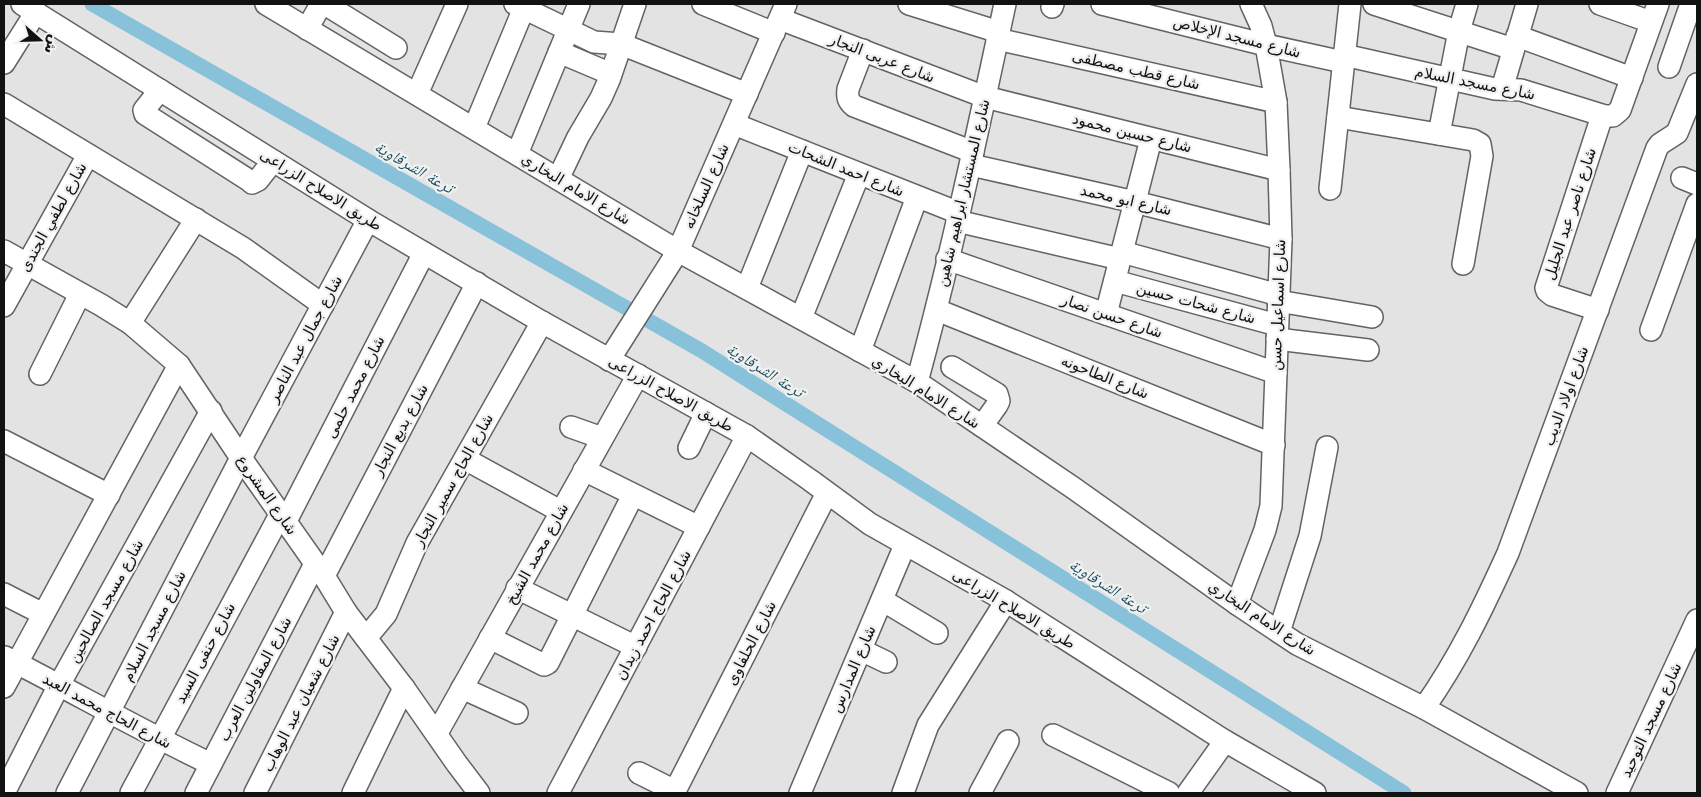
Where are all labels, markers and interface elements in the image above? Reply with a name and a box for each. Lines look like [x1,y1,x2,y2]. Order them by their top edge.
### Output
street label: شارع مسجد الإخلاص [1171,12,1303,62]
north arrow [15,15,65,65]
street label: شارع عربى النجار [826,29,937,86]
text: ش [41,33,63,56]
street label: شارع قطب مصطفى [1070,47,1202,93]
street label: شارع مسجد السلام [1413,63,1537,103]
street label: شارع المستشار ابراهيم شاهين [933,97,993,289]
street label: شارع حسين محمود [1070,109,1194,157]
water label: ترعة الشرقاوية [371,137,460,199]
street label: شارع احمد الشحات [785,138,907,200]
street label: شارع السلخانه [679,140,733,232]
street label: طريق الاصلاح الزراعى [257,145,385,235]
street label: شارع ناصر عبد الجليل [1540,146,1600,282]
street label: شارع الامام البخاري [518,149,634,230]
street label: شارع لطفي الجندى [15,159,91,275]
street label: شارع ابو محمد [1079,181,1173,219]
street label: شارع اسماعيل حسن [1267,239,1289,371]
street label: شارع جمال عبد الناصر [263,272,346,406]
street label: شارع شحات حسين [1135,278,1257,328]
street label: شارع حسن نصار [1058,290,1165,342]
street label: شارع محمد حلمى [321,333,389,441]
water label: ترعة الشرقاوية [723,339,810,403]
street label: شارع اولاد الديب [1540,344,1592,448]
street label: شارع الطاحونه [1059,351,1151,403]
street label: طريق الاصلاح الزراعى [605,352,737,436]
street label: شارع الامام البخاري [868,352,983,433]
street label: شارع بديع النجار [368,381,432,480]
street label: شارع الحاج سمير النجار [408,410,498,551]
street label: شارع المشروع [233,452,301,538]
street label: شارع محمد الشيخ [502,500,572,608]
street label: شارع مسجد الصالحين [65,536,147,666]
street label: شارع الحاج احمد زيدان [611,547,696,684]
water label: ترعة الشرقاوية [1066,555,1153,619]
street label: طريق الاصلاح الزراعى [949,565,1079,653]
street label: شارع مسجد السلام [118,567,190,685]
street label: شارع الامام البخاري [1205,577,1319,660]
street label: شارع الحلفاوى [722,598,780,688]
street label: شارع حنفى السيد [171,600,239,706]
street label: شارع المقاولين العرب [215,614,295,744]
street label: شارع المدارس [827,623,879,715]
street label: شارع شعبان عبد الوهاب [258,631,344,775]
street label: شارع مسجد التوحيد [1617,660,1685,780]
street label: شارع الحاج محمد العبد [39,669,174,753]

